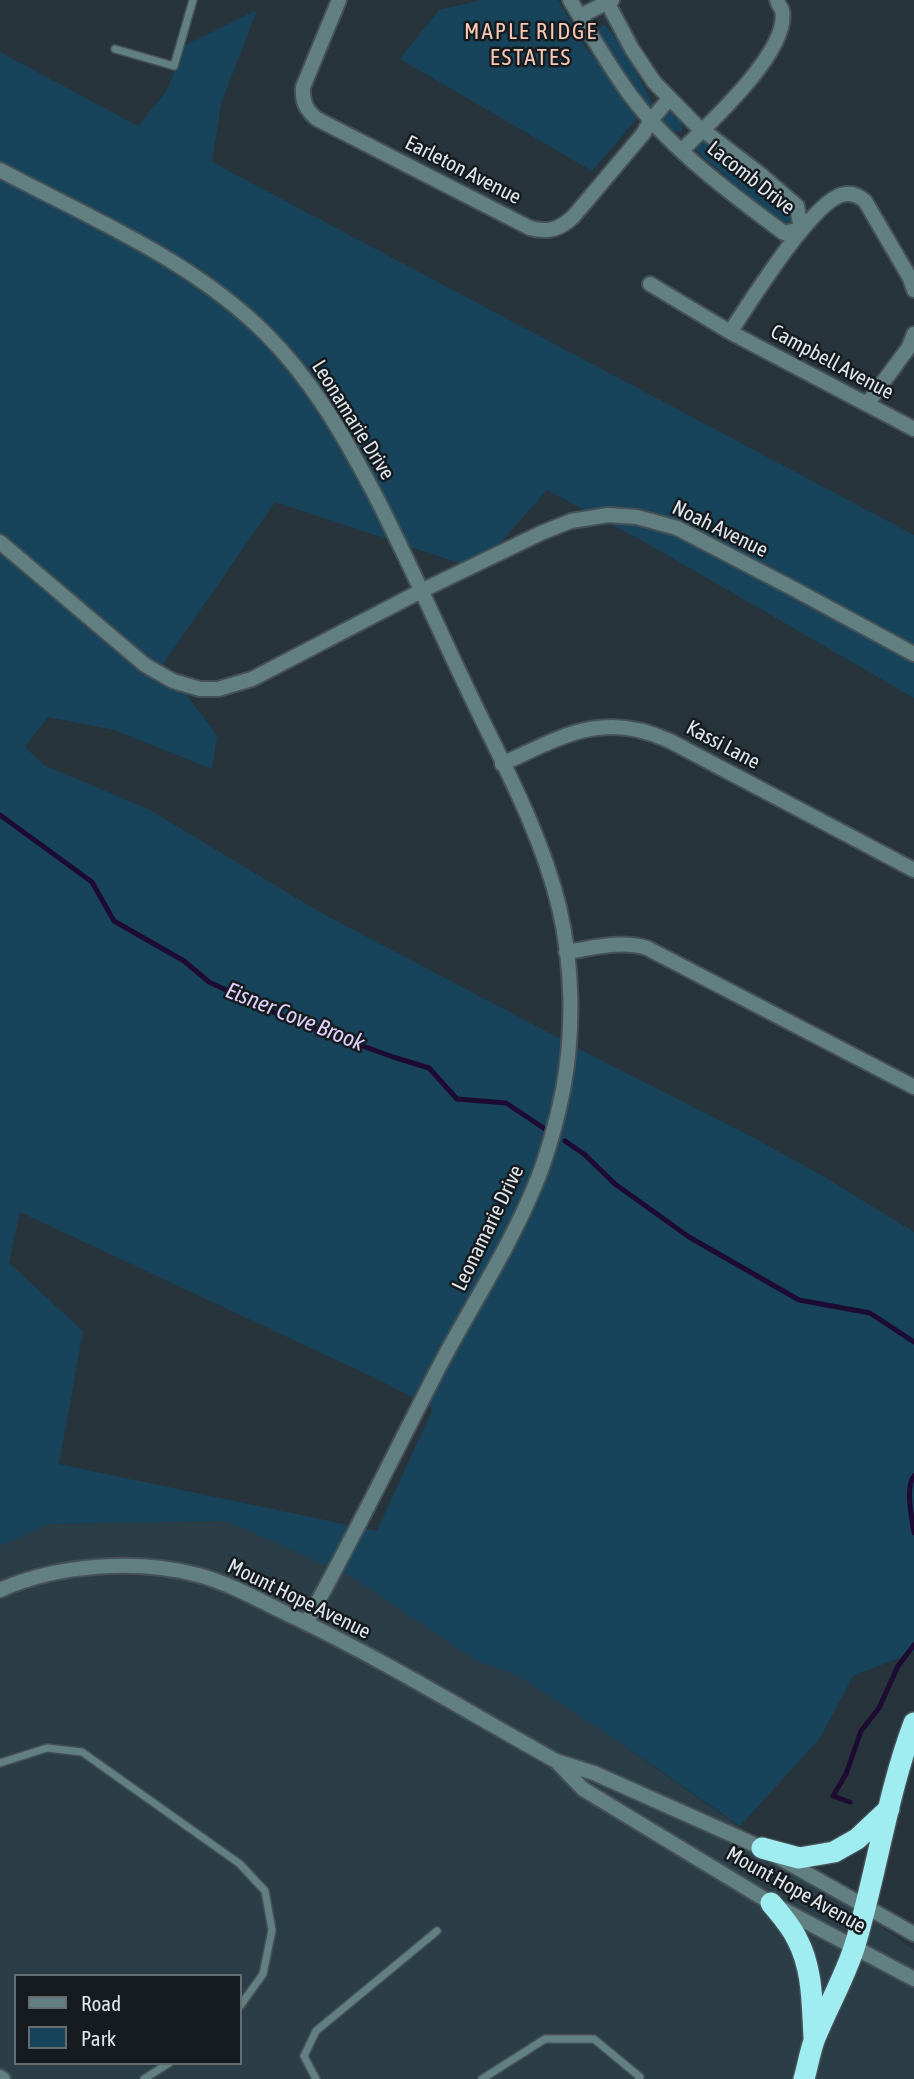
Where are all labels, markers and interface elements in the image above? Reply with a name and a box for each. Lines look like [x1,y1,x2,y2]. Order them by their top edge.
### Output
district label: MAPLE RIDGE ESTATES [465,18,597,72]
street label: Earleton Avenue [401,130,525,210]
street label: Lacomb Drive [702,136,800,220]
street label: Campbell Avenue [766,319,898,405]
street label: Leonamarie Drive [306,355,400,485]
street label: Noah Avenue [668,495,772,563]
street label: Kassi Lane [682,715,764,775]
water label: Eisner Cove Brook [222,977,368,1057]
street label: Leonamarie Drive [447,1161,529,1295]
street label: Mount Hope Avenue [223,1554,375,1644]
street label: Mount Hope Avenue [722,1841,870,1939]
legend [14,1974,242,2065]
text: Road [81,1991,121,2015]
text: Park [81,2026,116,2050]

